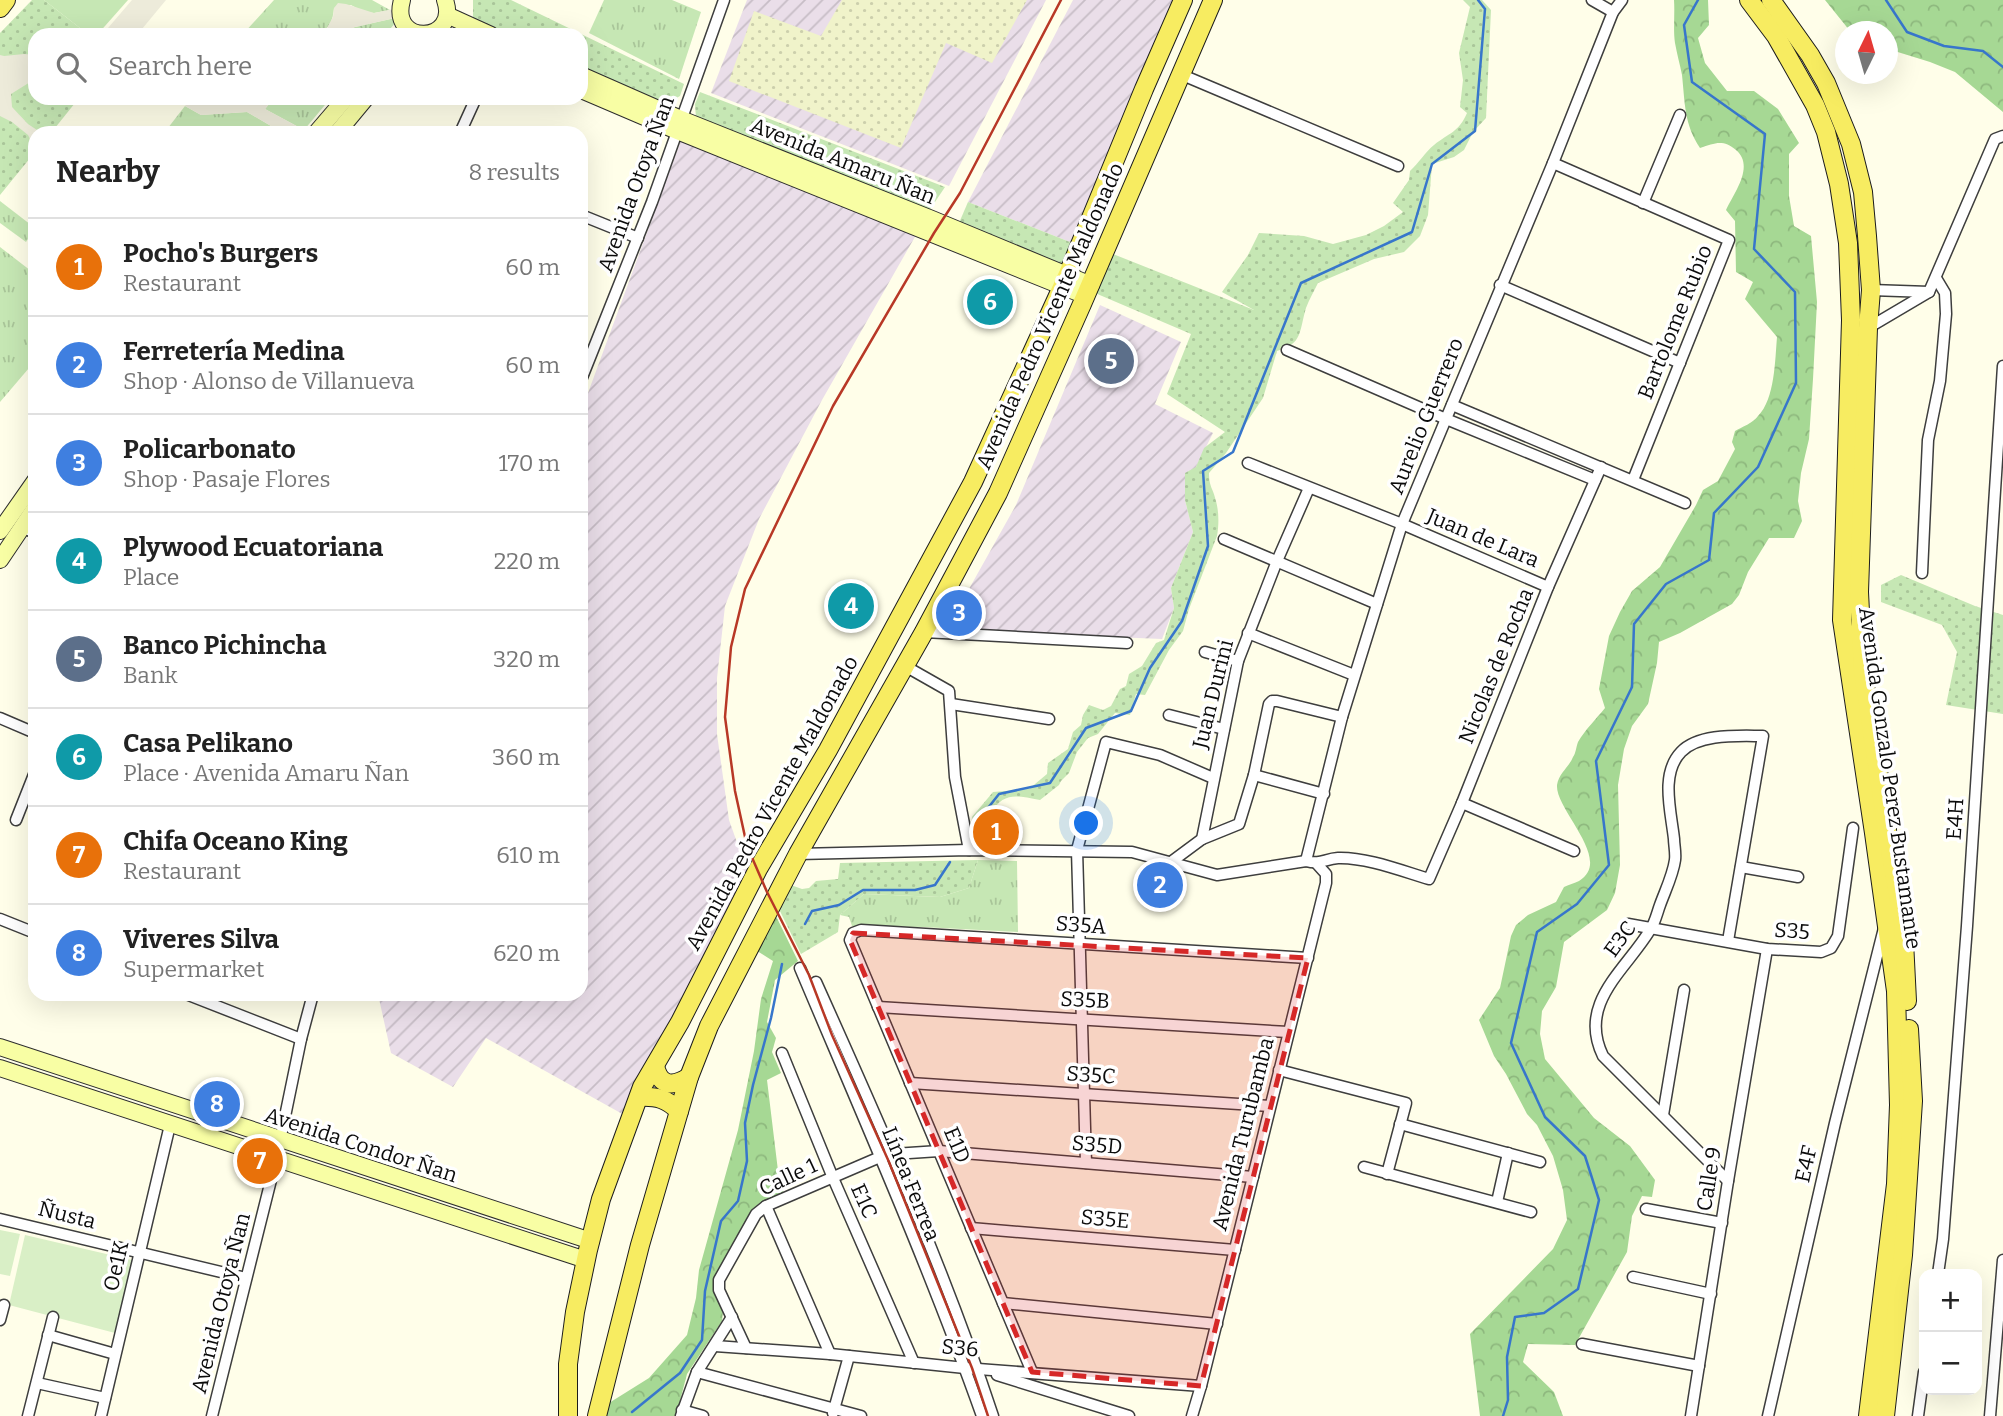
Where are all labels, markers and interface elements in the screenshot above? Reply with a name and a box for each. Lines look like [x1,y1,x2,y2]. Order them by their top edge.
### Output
north arrow [1835,21,1898,84]
search box [28,28,588,105]
icon: search [52,48,90,86]
text: Search here [108,51,252,82]
street label: Avenida Otoya Ñan [592,92,680,276]
street label: Avenida Amaru Ñan [747,112,939,210]
text: Nearby [56,154,160,190]
text: 8 results [468,158,560,186]
street label: Avenida Pedro Vicente Maldonado [971,159,1129,473]
text: Pocho's Burgers [123,238,318,269]
street label: Bartolome Rubio [1632,241,1718,403]
text: 1 [74,253,84,281]
text: 60 m [505,253,560,281]
text: Restaurant [123,269,241,297]
pin: 6 [967,276,1013,328]
street label: Aurelio Guerrero [1383,334,1469,498]
pin: 5 [1088,335,1134,387]
text: Ferretería Medina [123,336,345,367]
text: 2 [73,351,85,379]
text: 60 m [505,351,560,379]
text: Shop · Alonso de Villanueva [123,367,415,395]
text: Policarbonato [123,434,296,465]
text: 3 [72,449,86,477]
text: 170 m [498,449,560,477]
text: Shop · Pasaje Flores [123,465,330,493]
street label: Juan de Lara [1422,502,1544,574]
text: Plywood Ecuatoriana [123,532,383,563]
text: 4 [72,547,86,575]
text: 220 m [494,547,560,575]
text: Place [123,563,179,591]
pin: 4 [828,580,874,632]
street label: Nicolas de Rocha [1453,584,1539,748]
pin: 3 [936,587,982,639]
street label: Avenida Gonzalo Perez Bustamante [1853,605,1927,951]
text: Banco Pichincha [123,630,327,661]
street label: Juan Durini [1187,637,1239,752]
text: 5 [73,645,85,673]
text: 320 m [493,645,560,673]
street label: Avenida Pedro Vicente Maldonado [680,651,864,955]
text: Bank [123,661,177,689]
text: Casa Pelikano [123,728,293,759]
text: 6 [72,743,86,771]
text: 360 m [492,743,560,771]
text: Place · Avenida Amaru Ñan [123,759,409,787]
street label: E4H [1941,797,1969,841]
pin: 1 [973,806,1019,858]
your location [1069,806,1103,840]
text: Chifa Oceano King [123,826,348,857]
text: 7 [73,841,85,869]
text: 610 m [496,841,560,869]
text: Restaurant [123,857,241,885]
pin: 2 [1137,859,1183,911]
street label: S35A [1055,910,1107,940]
street label: E3C [1598,916,1642,962]
street label: S35 [1773,917,1811,945]
text: Viveres Silva [123,924,279,955]
text: 8 [72,939,86,967]
text: 620 m [493,939,560,967]
text: Supermarket [123,955,264,983]
street label: S35B [1060,986,1110,1014]
street label: Avenida Turubamba [1206,1034,1280,1233]
street label: S35C [1066,1060,1116,1090]
pin: 8 [194,1078,240,1130]
street label: Avenida Condor Ñan [261,1102,461,1188]
street label: Línea Ferrea [876,1123,946,1245]
street label: E1D [938,1123,976,1167]
street label: S35D [1071,1130,1123,1160]
pin: 7 [237,1135,283,1187]
street label: E4F [1789,1143,1823,1185]
street label: Calle 9 [1691,1145,1727,1213]
street label: Calle 1 [755,1152,822,1202]
street label: E1C [845,1180,883,1222]
street label: Ñusta [35,1195,99,1235]
street label: S35E [1080,1204,1130,1234]
street label: Avenida Otoya Ñan [186,1210,256,1396]
street label: Oe1K [98,1238,134,1293]
map controls [1919,1269,1982,1395]
button: + [1919,1269,1982,1332]
button: − [1919,1332,1982,1395]
street label: S36 [941,1333,979,1363]

